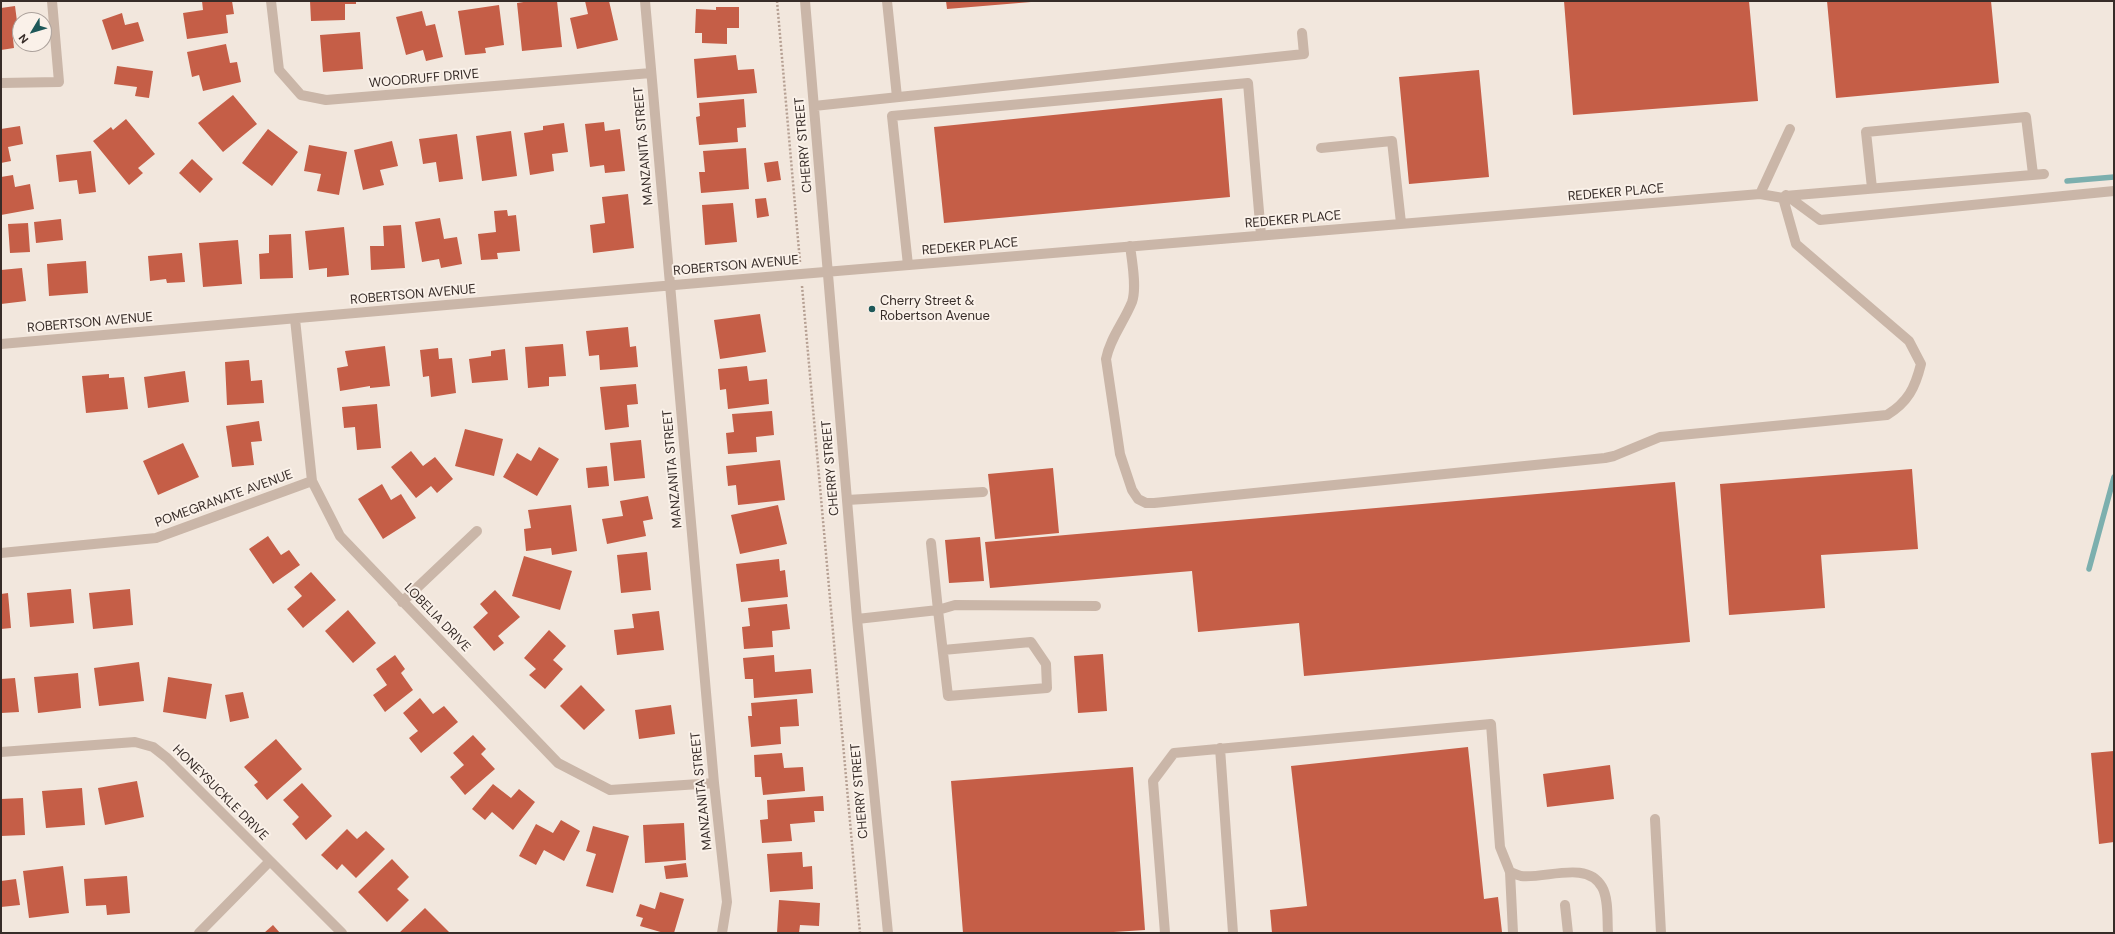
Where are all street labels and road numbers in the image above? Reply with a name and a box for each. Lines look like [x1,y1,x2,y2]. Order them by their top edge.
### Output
street label: WOODRUFF DRIVE [368,66,480,92]
street label: MANZANITA STREET [631,86,657,206]
street label: CHERRY STREET [792,97,816,193]
street label: REDEKER PLACE [1567,181,1665,205]
street label: REDEKER PLACE [1244,208,1342,232]
street label: REDEKER PLACE [921,235,1019,259]
street label: ROBERTSON AVENUE [673,253,799,279]
street label: ROBERTSON AVENUE [350,282,476,308]
street label: ROBERTSON AVENUE [27,310,153,336]
street label: MANZANITA STREET [660,409,686,529]
street label: CHERRY STREET [819,420,843,516]
street label: POMEGRANATE AVENUE [153,467,295,531]
street label: LOBELIA DRIVE [400,581,474,655]
street label: MANZANITA STREET [688,731,716,851]
street label: HONEYSUCKLE DRIVE [169,742,271,844]
street label: CHERRY STREET [848,743,872,839]

